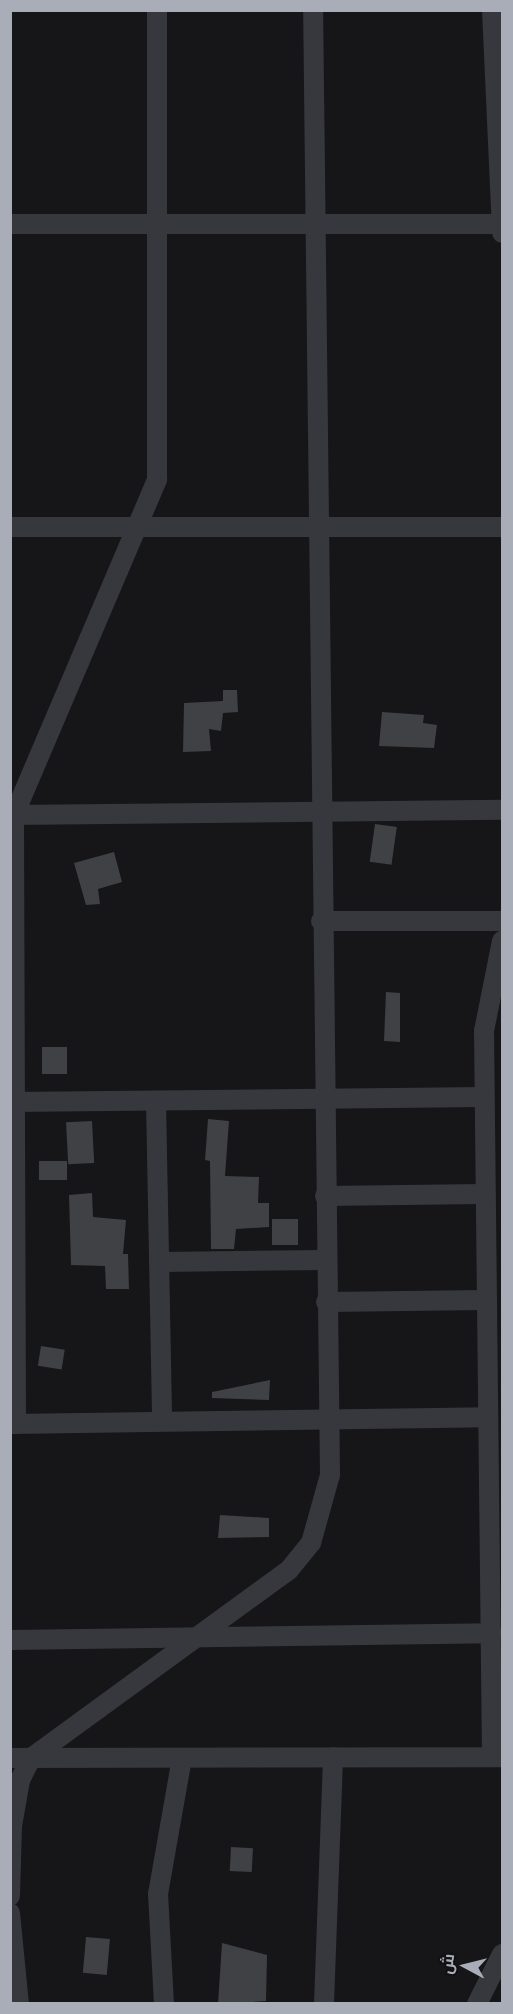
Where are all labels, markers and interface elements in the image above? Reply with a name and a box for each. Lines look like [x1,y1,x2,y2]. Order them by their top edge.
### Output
north arrow [435,1936,495,1996]
text: ش [436,1952,457,1975]

